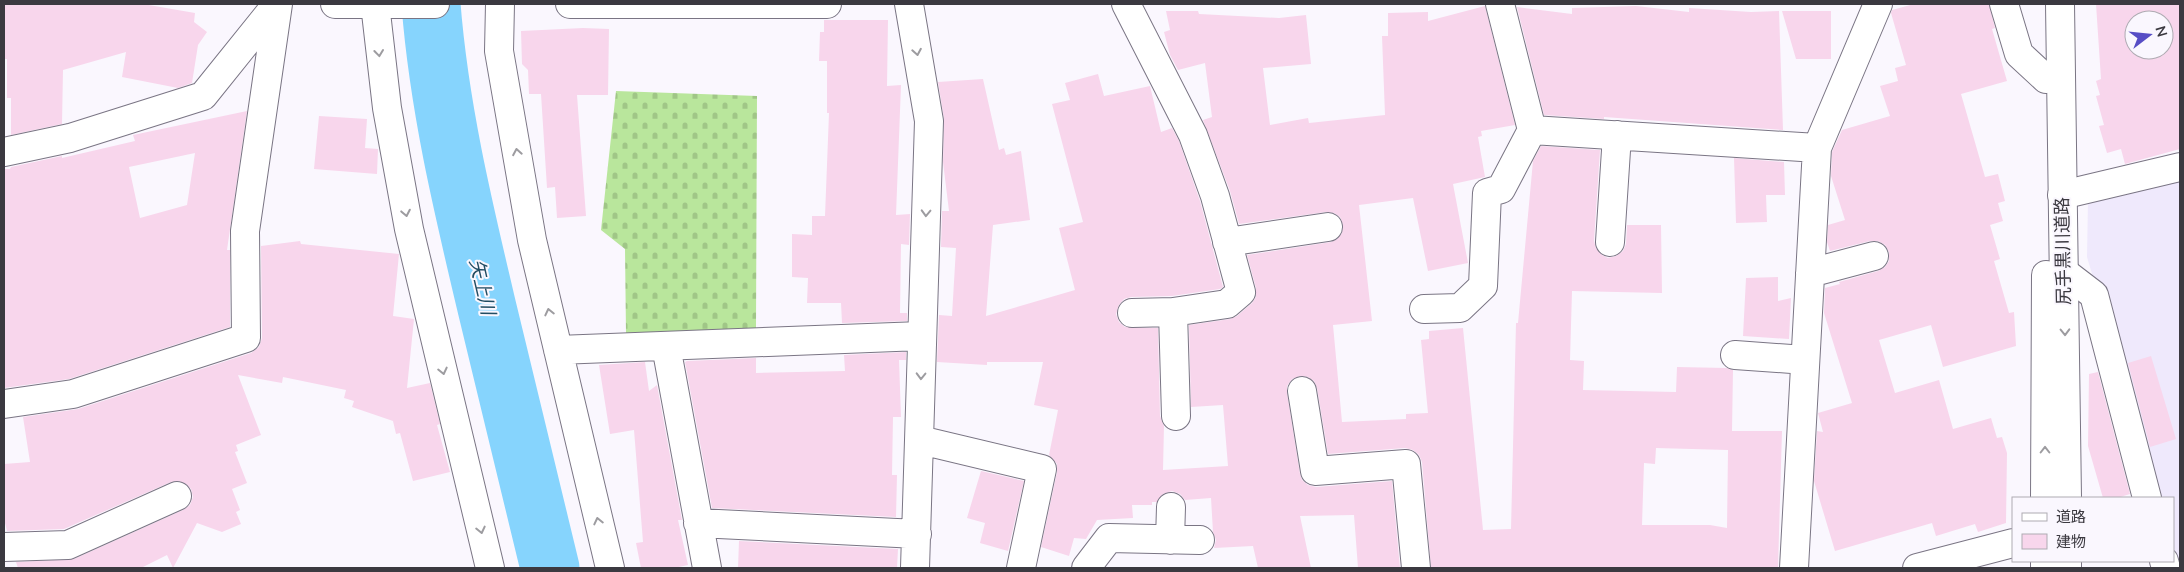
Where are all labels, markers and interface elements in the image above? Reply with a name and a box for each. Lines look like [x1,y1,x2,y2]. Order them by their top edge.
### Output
north arrow [2124,10,2174,60]
text: N [2150,24,2172,39]
one-way arrow [911,47,921,56]
one-way arrow [374,49,384,57]
one-way arrow [512,148,522,157]
street label: 尻手黒川道路 [2050,197,2076,305]
one-way arrow [401,209,411,218]
one-way arrow [920,209,931,217]
water label: 矢上川 [463,256,502,320]
one-way arrow [544,307,555,316]
one-way arrow [2060,329,2070,337]
one-way arrow [437,367,448,376]
one-way arrow [916,372,926,380]
one-way arrow [2040,445,2050,453]
legend [2012,497,2174,562]
text: 道路 [2056,507,2086,527]
one-way arrow [594,517,604,525]
one-way arrow [475,525,486,534]
text: 建物 [2056,532,2086,552]

